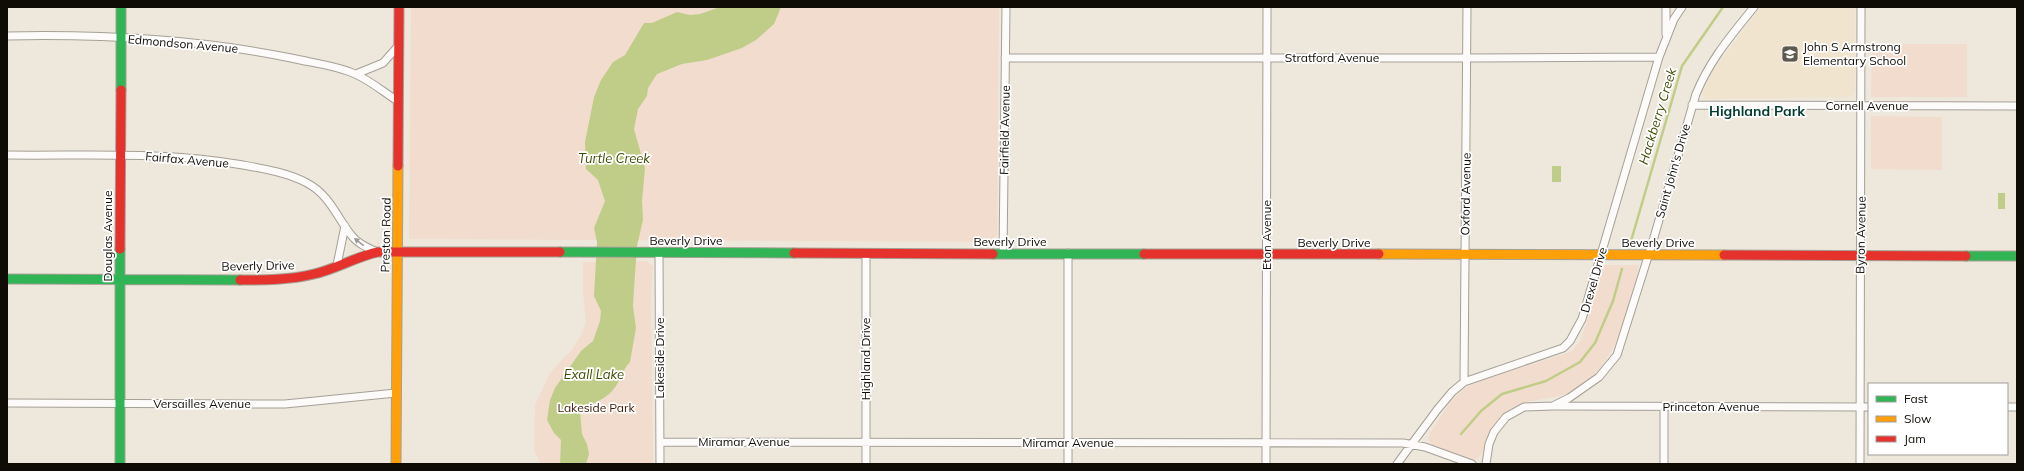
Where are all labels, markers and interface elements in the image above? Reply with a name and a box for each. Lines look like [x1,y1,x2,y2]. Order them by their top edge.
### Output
street label: Edmondson Avenue [127,31,239,56]
place label: John S Armstrong Elementary School [1803,39,1906,68]
school or university icon: John S Armstrong Elementary School [1780,44,1800,64]
street label: Stratford Avenue [1285,50,1379,65]
water label: Hackberry Creek [1635,65,1679,166]
street label: Fairfield Avenue [996,85,1013,175]
street label: Cornell Avenue [1825,98,1909,113]
district label: Highland Park [1709,102,1805,120]
street label: Saint John's Drive [1652,122,1693,220]
street label: Fairfax Avenue [145,148,229,171]
water label: Turtle Creek [578,150,650,166]
street label: Oxford Avenue [1457,152,1474,236]
street label: Douglas Avenue [100,191,115,281]
street label: Byron Avenue [1852,196,1869,274]
street label: Preston Road [377,197,394,273]
street label: Eton Avenue [1259,200,1274,270]
street label: Beverly Drive [649,233,723,248]
street label: Beverly Drive [973,234,1047,249]
street label: Beverly Drive [1297,235,1371,250]
street label: Beverly Drive [1621,235,1695,250]
one-way arrow [354,237,365,246]
street label: Drexel Drive [1577,245,1610,314]
street label: Beverly Drive [221,257,295,274]
street label: Lakeside Drive [652,318,667,398]
street label: Highland Drive [858,318,873,400]
water label: Exall Lake [564,366,624,382]
legend [1868,383,2008,455]
text: Fast [1904,391,1928,406]
street label: Versailles Avenue [153,396,251,411]
street label: Princeton Avenue [1662,399,1760,414]
park label: Lakeside Park [557,400,635,415]
text: Slow [1904,411,1932,426]
text: Jam [1904,431,1926,446]
street label: Miramar Avenue [698,434,790,449]
street label: Miramar Avenue [1022,435,1114,450]

